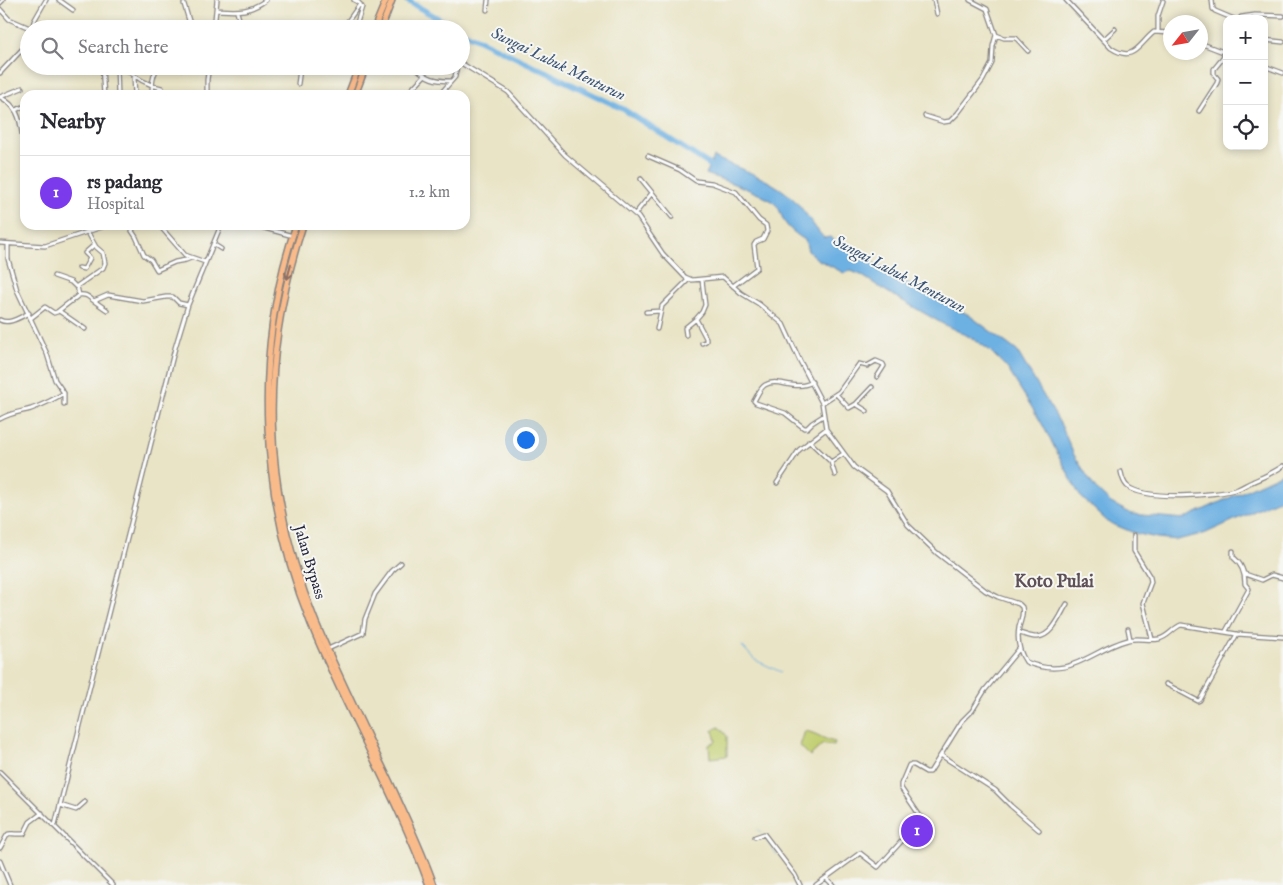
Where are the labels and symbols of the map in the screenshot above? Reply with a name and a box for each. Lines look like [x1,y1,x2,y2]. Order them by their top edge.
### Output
north arrow [1163,15,1208,60]
water label: Sungai Lubuk Menturun [488,24,629,106]
water label: Sungai Lubuk Menturun [830,231,969,318]
one-way arrow [284,263,294,279]
your location [513,427,539,453]
street label: Jalan Bypass [289,521,330,602]
district label: Koto Pulai [1014,571,1094,594]
pin: 1 [901,812,933,850]

